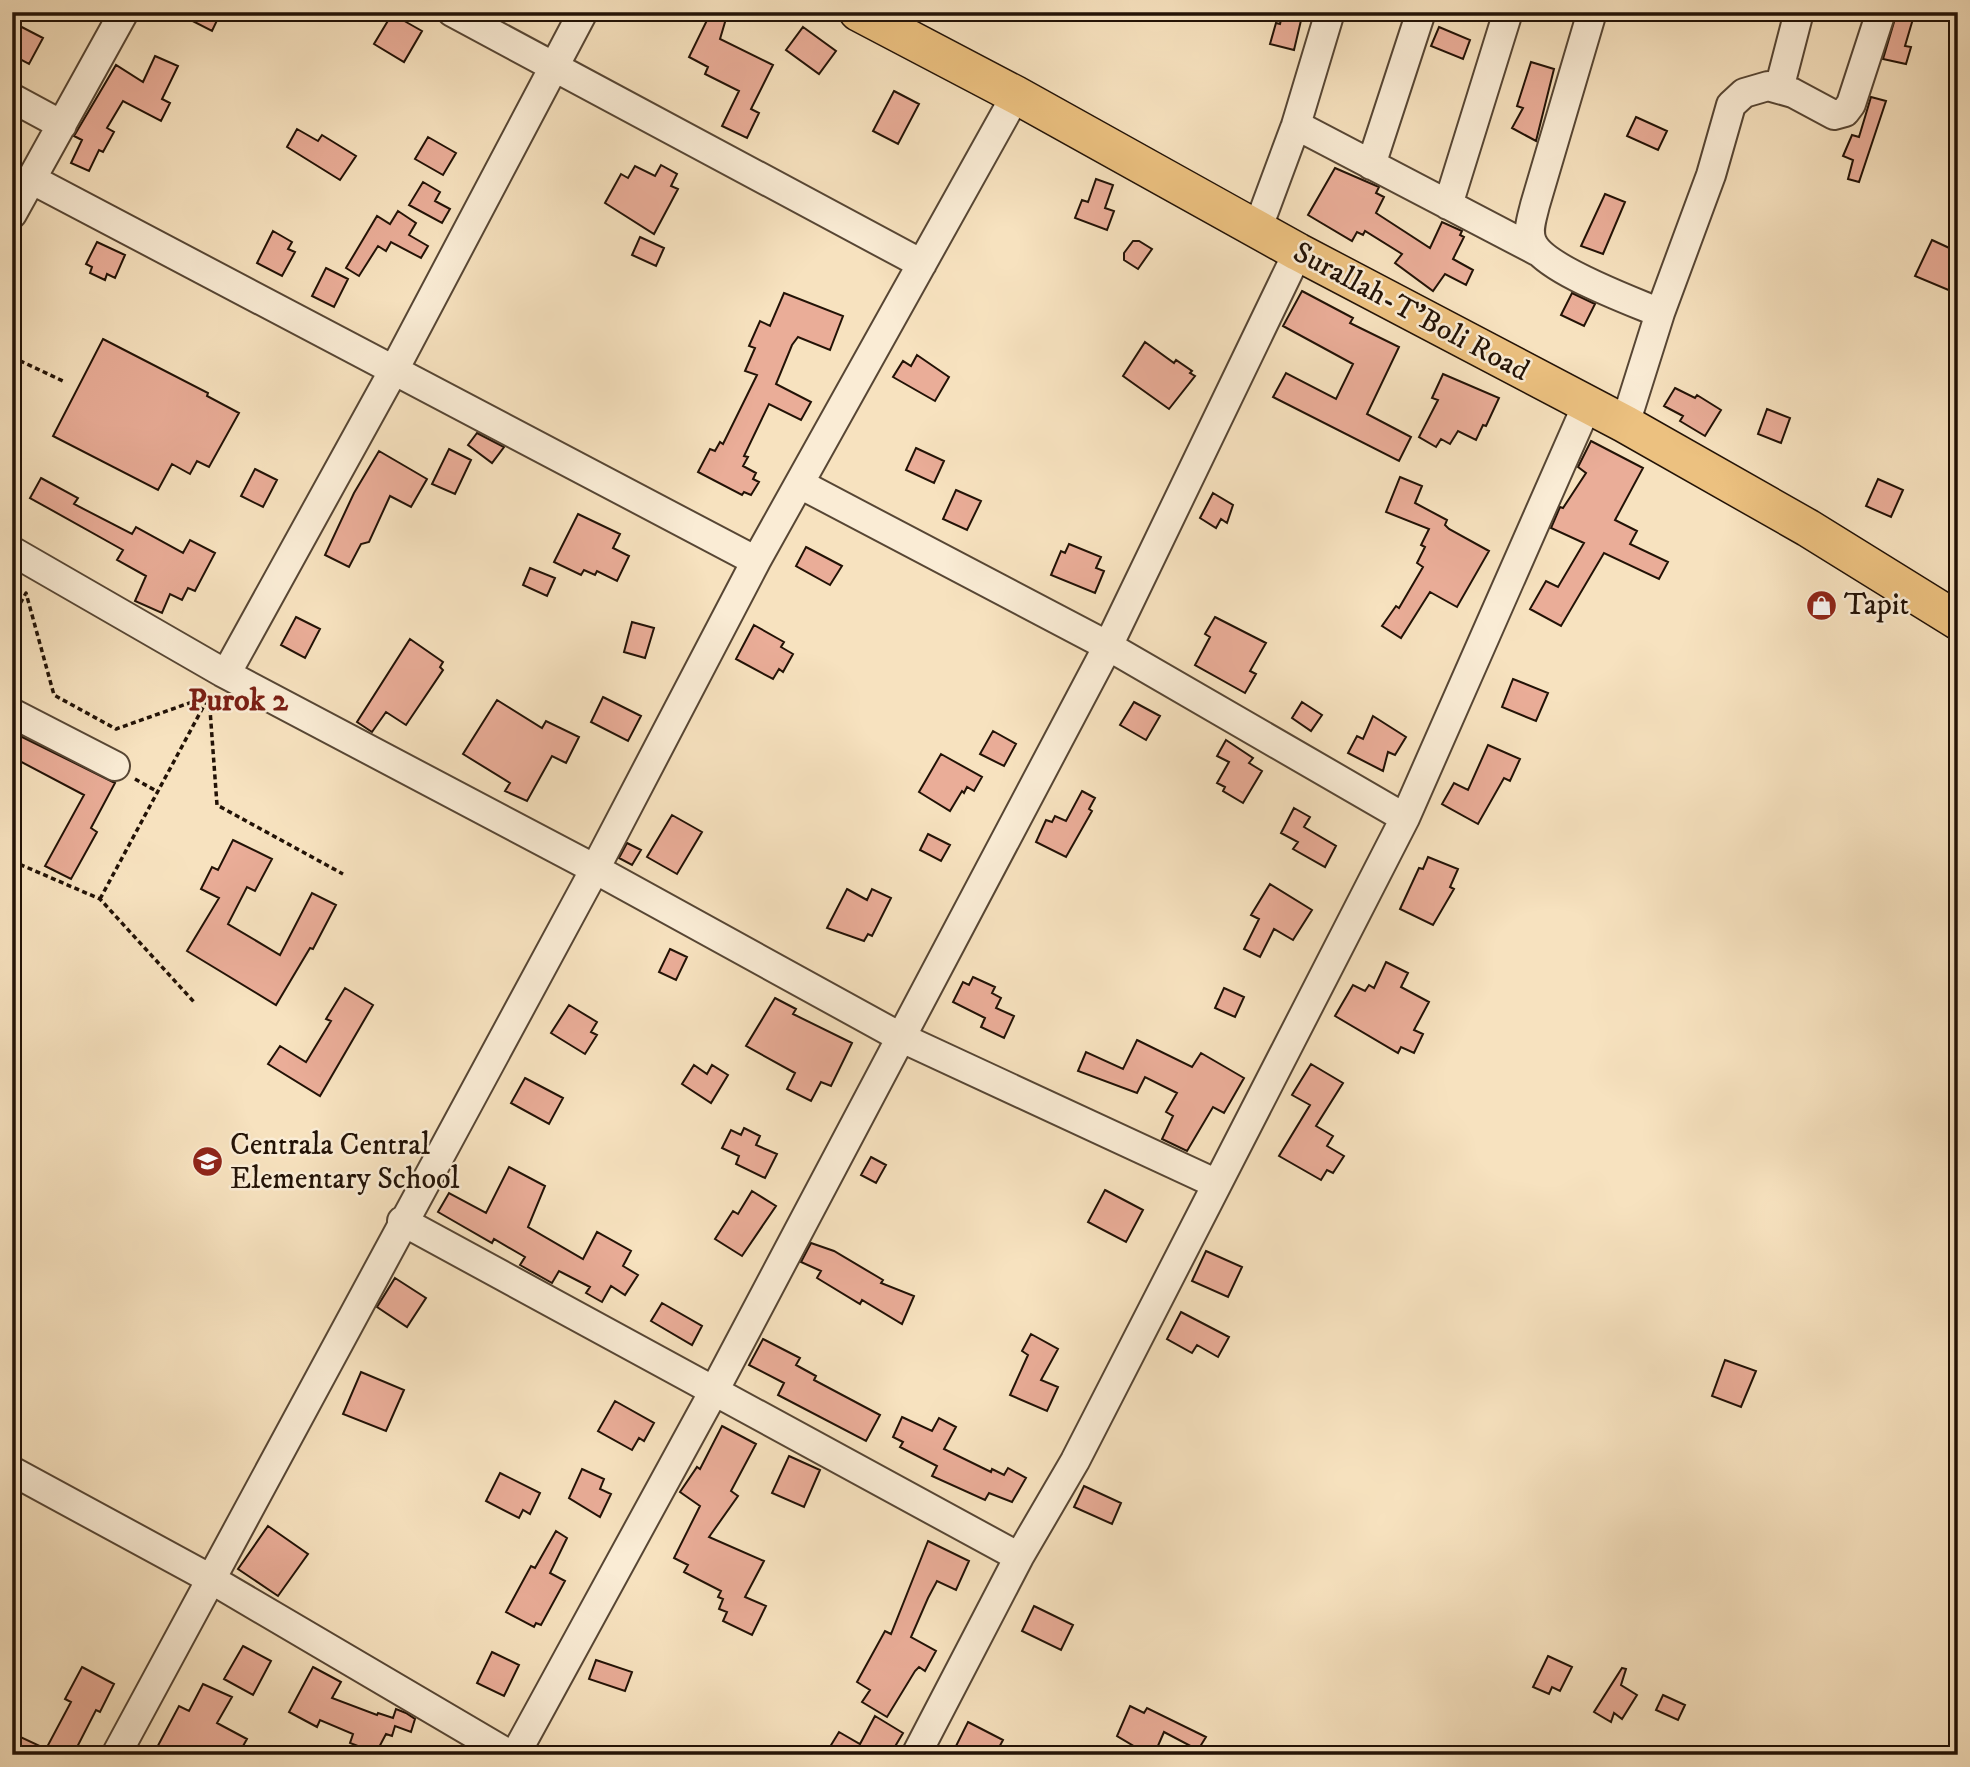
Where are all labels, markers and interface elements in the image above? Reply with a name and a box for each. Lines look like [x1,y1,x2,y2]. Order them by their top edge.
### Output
street label: Surallah-T'Boli Road [1287,234,1535,390]
place label: Tapit [1844,587,1909,624]
shop icon: Tapit [1804,588,1838,622]
district label: Purok 2 [188,681,288,721]
place label: Centrala Central Elementary School [230,1127,459,1198]
school or university icon: Centrala Central Elementary School [190,1145,224,1179]

